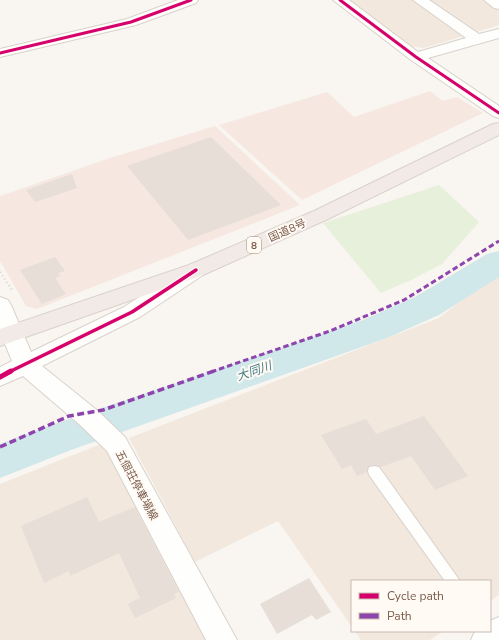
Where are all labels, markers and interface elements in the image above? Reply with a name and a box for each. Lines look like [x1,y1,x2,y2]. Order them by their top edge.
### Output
street label: 国道8号 [266,216,308,245]
road number: 8 [247,237,261,253]
water label: 大同川 [234,357,276,384]
street label: 五個荘停車場線 [112,448,161,523]
legend [351,580,491,632]
text: Cycle path [387,588,444,604]
text: Path [387,608,412,624]

